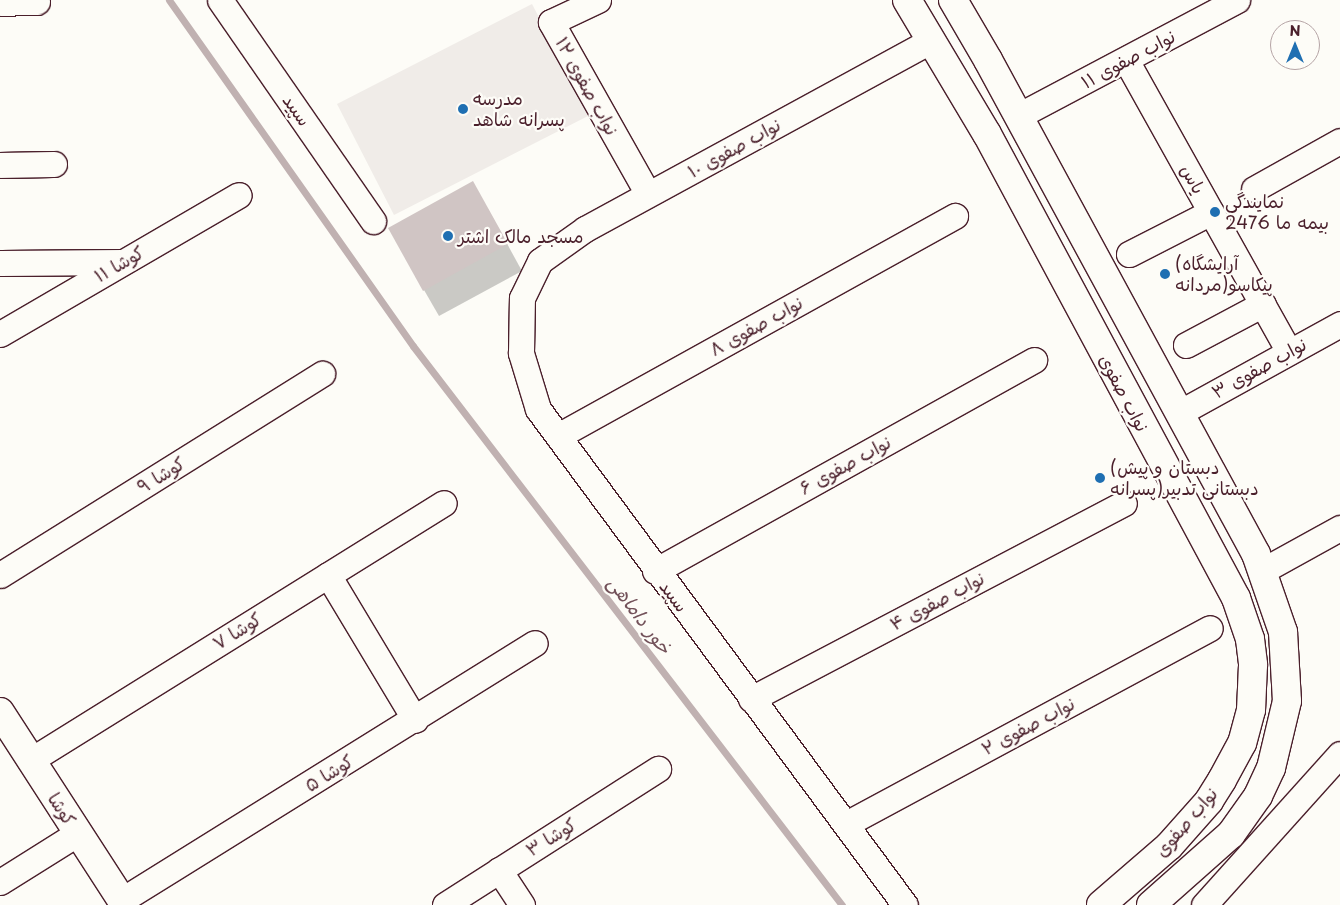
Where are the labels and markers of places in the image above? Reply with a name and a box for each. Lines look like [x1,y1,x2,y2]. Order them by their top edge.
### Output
place label: مدرسه پسرانه شاهد [473,88,565,130]
marker: مدرسه پسرانه شاهد [457,103,469,115]
place label: نمایندگی بیمه ما 2476 [1225,191,1329,233]
marker: نمایندگی بیمه ما 2476 [1209,206,1221,218]
place label: مسجد مالک اشتر [458,225,584,247]
marker: مسجد مالک اشتر [442,230,454,242]
place label: (آرایشگاه پیکاسو(مردانه [1175,253,1273,296]
marker: (آرایشگاه پیکاسو(مردانه [1159,268,1171,280]
place label: (دبستان و پیش دبستانی تدبیر(پسرانه [1110,457,1259,499]
marker: (دبستان و پیش دبستانی تدبیر(پسرانه [1094,472,1106,484]

